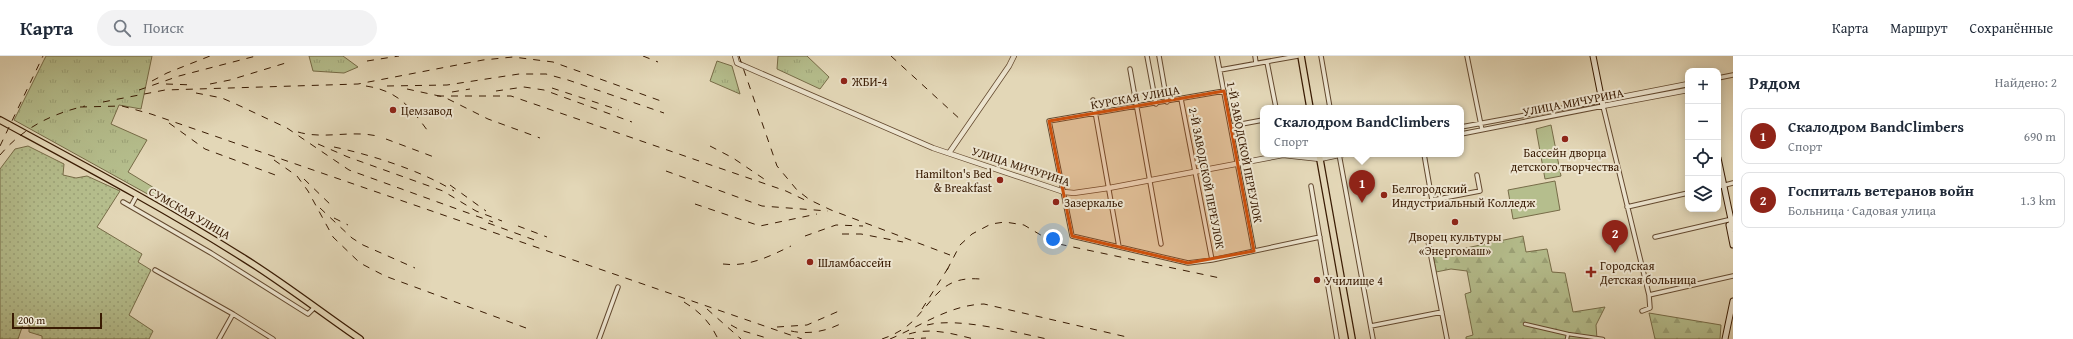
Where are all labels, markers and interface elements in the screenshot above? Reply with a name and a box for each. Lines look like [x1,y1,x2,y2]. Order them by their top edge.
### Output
search box [97,10,377,46]
text: Карта [20,14,73,42]
icon: search [111,17,133,39]
text: Поиск [143,17,184,38]
text: Карта [1832,18,1868,38]
text: Маршрут [1890,18,1948,38]
text: Сохранённые [1970,18,2053,38]
map controls [1685,68,1721,212]
button: + [1685,68,1721,104]
text: Рядом [1749,70,1800,95]
place label: ЖБИ-4 [851,73,888,90]
text: Найдено: 2 [1995,73,2057,92]
marker: ЖБИ-4 [839,76,849,86]
street label: 1-Й ЗАВОДСКОЙ ПЕРЕУЛОК [1223,80,1267,225]
street label: КУРСКАЯ УЛИЦА [1089,81,1182,113]
street label: УЛИЦА МИЧУРИНА [1521,84,1626,120]
place label: Цемзавод [401,102,453,119]
button: − [1685,104,1721,140]
marker: Цемзавод [388,105,398,115]
popup [1260,105,1464,157]
street label: 2-Й ЗАВОДСКОЙ ПЕРЕУЛОК [1185,106,1229,251]
text: Cкалодром BandClimbers [1274,111,1450,132]
text: Cкалодром BandClimbers [1788,116,1964,137]
text: 1 [1760,127,1766,146]
text: 690 m [2024,127,2056,146]
text: Спорт [1274,132,1308,151]
marker: Бассейн дворца детского творчества [1560,134,1570,144]
text: Спорт [1788,137,1822,156]
button: locate [1685,140,1721,176]
street label: УЛИЦА МИЧУРИНА [970,142,1073,190]
place label: Бассейн дворца детского творчества [1511,144,1620,175]
place label: Hamilton's Bed & Breakfast [915,165,993,196]
pin: 1 [1349,170,1375,203]
marker: Hamilton's Bed & Breakfast [995,175,1005,185]
button: layers [1685,176,1721,212]
place label: Белгородский Индустриальный Колледж [1392,180,1535,211]
text: Госпиталь ветеранов войн [1788,180,1974,201]
street label: СУМСКАЯ УЛИЦА [146,183,235,244]
marker: Белгородский Индустриальный Колледж [1379,190,1389,200]
text: 2 [1760,191,1766,210]
text: 1.3 km [2020,191,2056,210]
place label: Зазеркалье [1064,194,1123,211]
marker: Зазеркалье [1051,197,1061,207]
text: Больница · Садовая улица [1788,201,1936,220]
marker: Дворец культуры «Энергомаш» [1450,217,1460,227]
pin: 2 [1602,220,1628,253]
place label: Дворец культуры «Энергомаш» [1408,228,1502,259]
your location [1043,229,1063,249]
place label: Шламбассейн [818,254,891,271]
marker: Шламбассейн [805,257,815,267]
place label: Городская Детская больница [1599,257,1697,288]
marker: Городская Детская больница [1585,266,1597,278]
place label: Училище 4 [1325,272,1383,289]
marker: Училище 4 [1312,275,1322,285]
scale bar [12,311,102,330]
text: 200 m [18,312,45,328]

